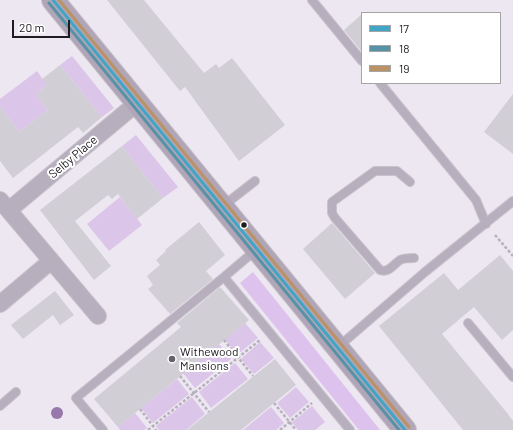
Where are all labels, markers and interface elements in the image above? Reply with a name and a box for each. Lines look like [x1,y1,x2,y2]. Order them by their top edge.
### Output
scale bar [14,12,72,38]
legend [361,12,501,84]
text: 20 m [19,20,45,34]
text: 17 [399,21,409,35]
text: 18 [399,41,409,55]
text: 19 [399,61,409,75]
street label: Selby Place [46,132,100,182]
unlabelled marker [239,220,249,230]
place label: Withewood Mansions [180,345,239,373]
marker: Withewood Mansions [167,354,177,364]

